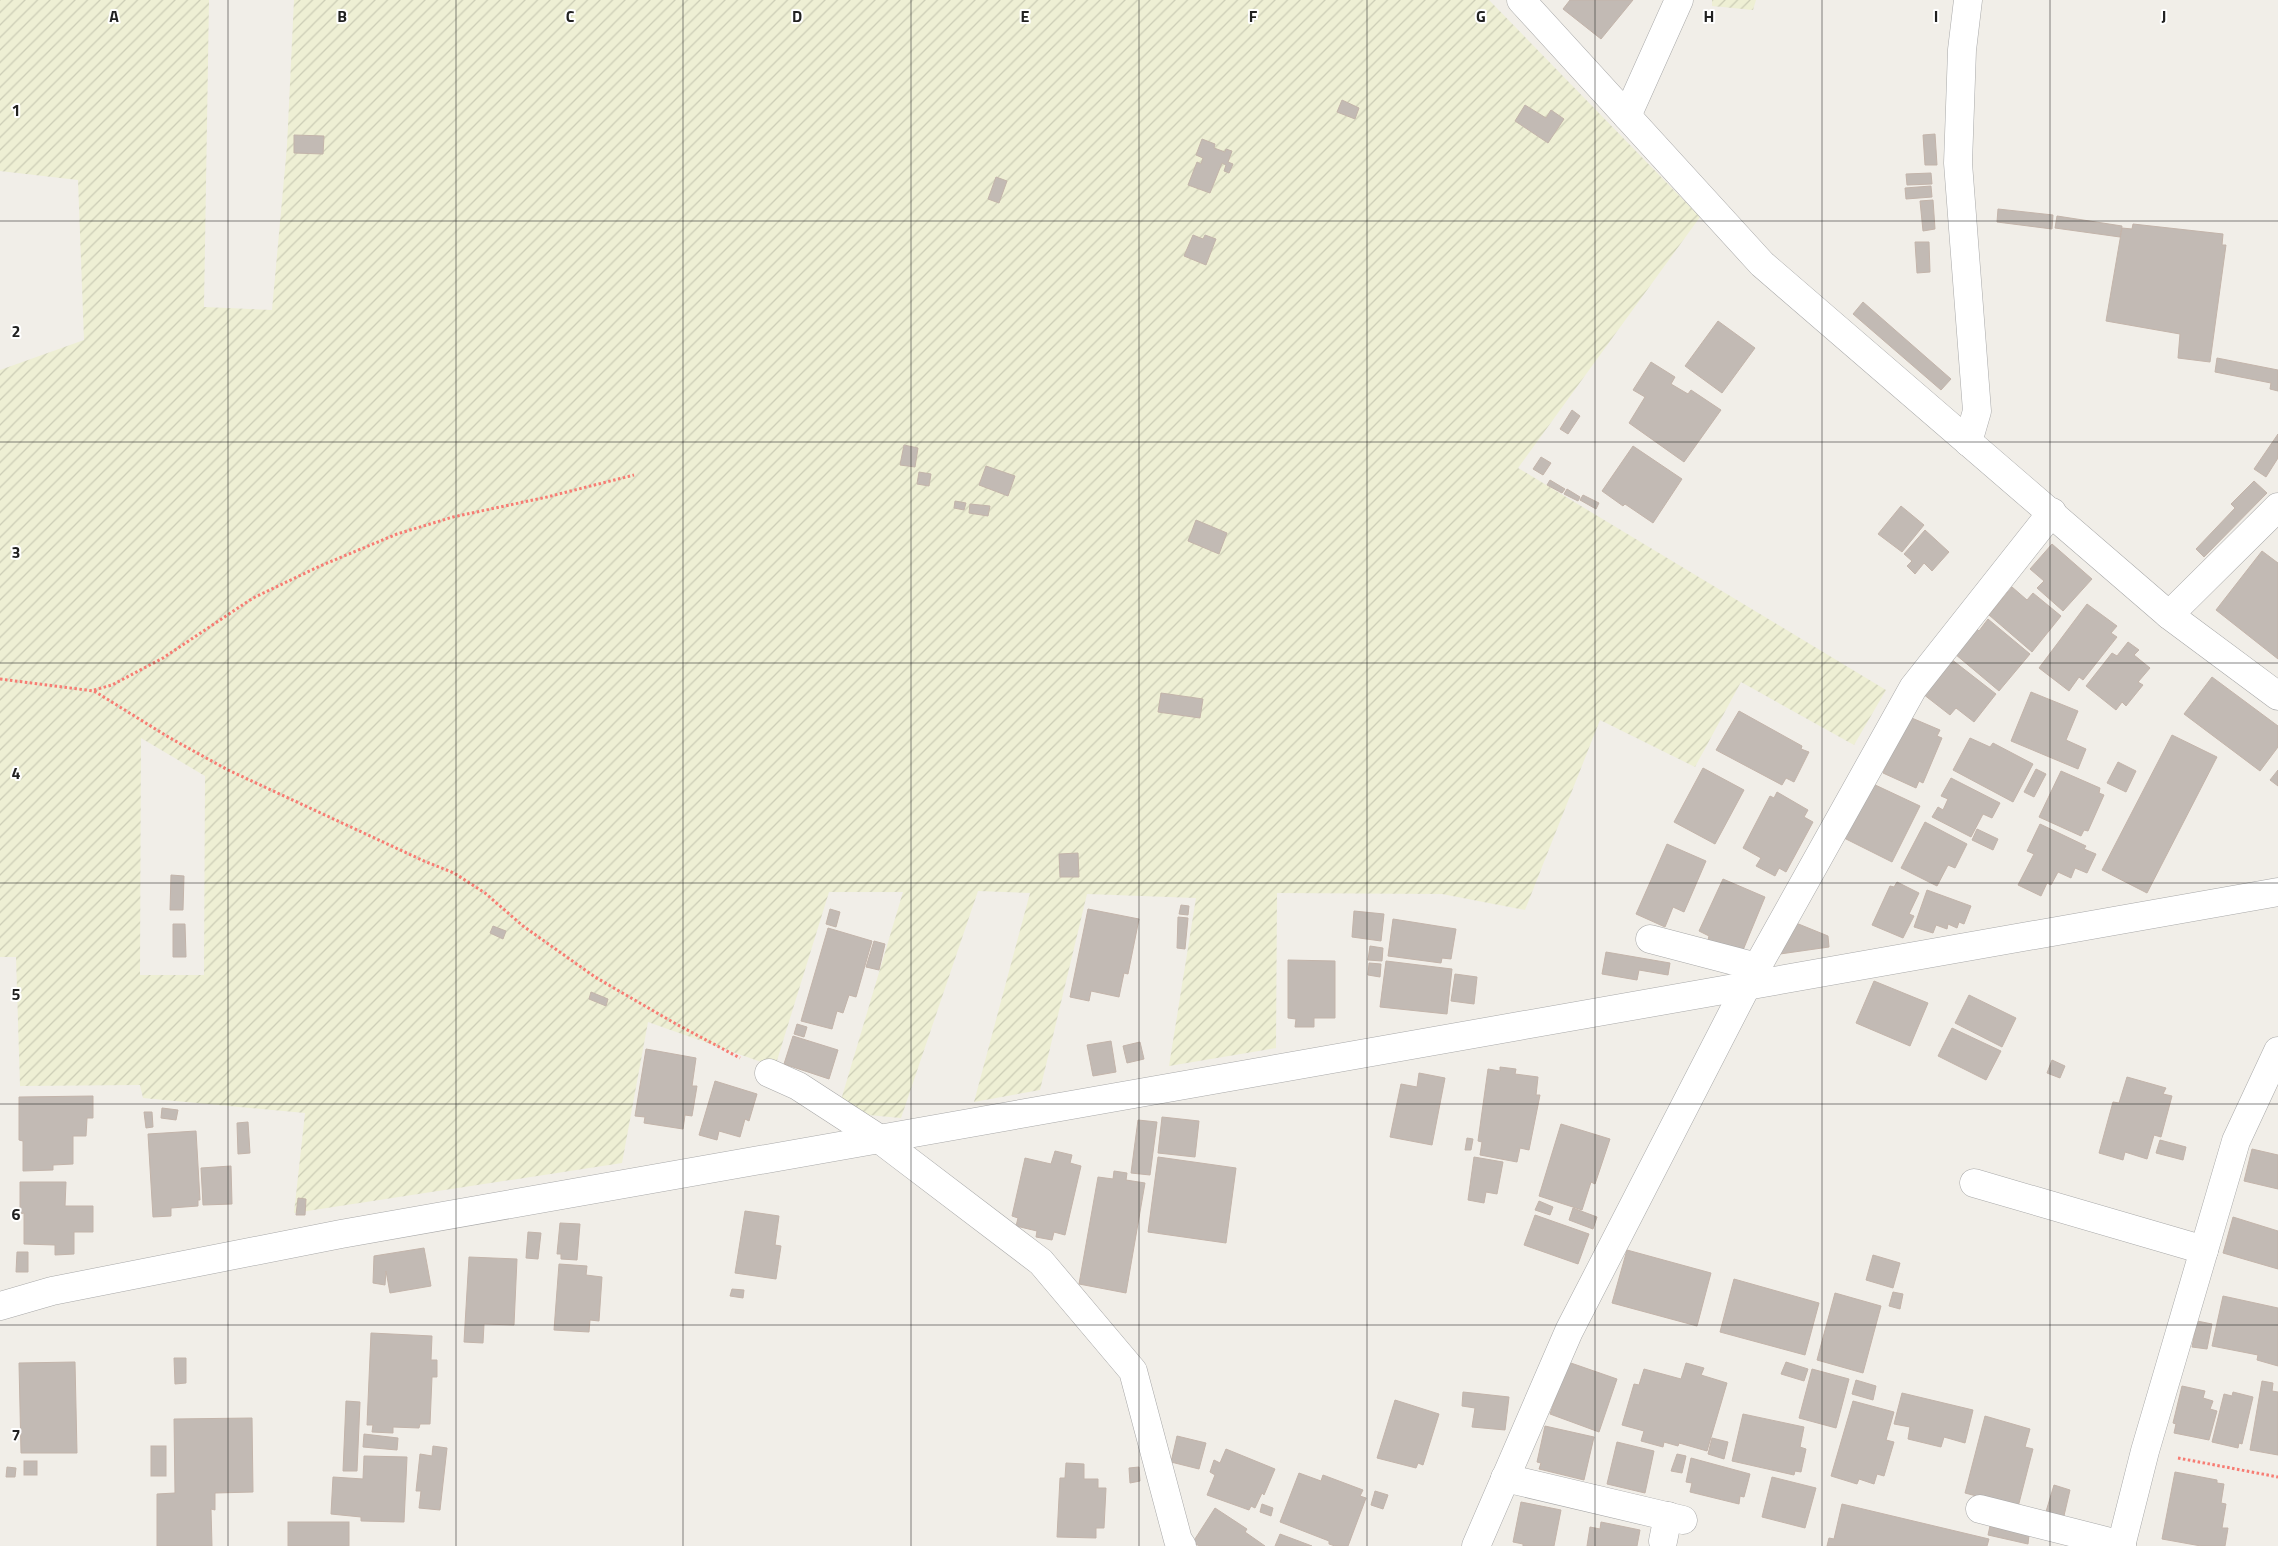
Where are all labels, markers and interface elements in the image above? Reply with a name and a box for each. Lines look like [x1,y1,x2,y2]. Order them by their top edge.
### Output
text: A [109,4,119,28]
text: B [337,4,347,28]
text: C [566,4,575,28]
text: D [792,4,802,28]
text: E [1021,4,1030,28]
text: F [1249,4,1258,28]
text: G [1476,4,1486,28]
text: H [1704,4,1714,28]
text: I [1934,4,1938,28]
text: J [2162,4,2166,28]
text: 1 [12,98,20,122]
text: 2 [12,319,20,343]
text: 3 [12,540,20,564]
text: 4 [12,761,21,785]
text: 5 [12,982,21,1006]
text: 6 [12,1202,21,1226]
text: 7 [12,1423,20,1447]

